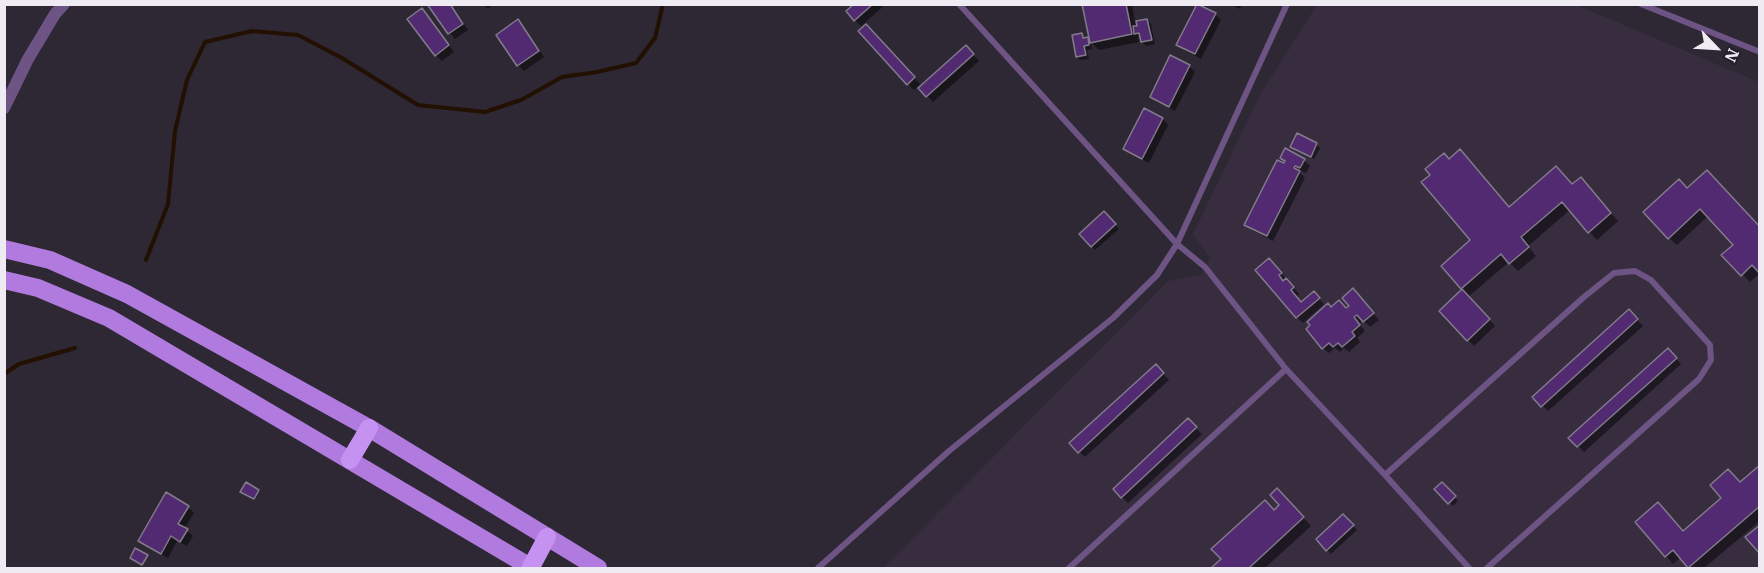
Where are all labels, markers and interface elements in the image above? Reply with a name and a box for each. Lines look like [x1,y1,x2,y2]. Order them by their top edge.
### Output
north arrow [1686,18,1746,78]
text: N [1721,46,1744,66]

